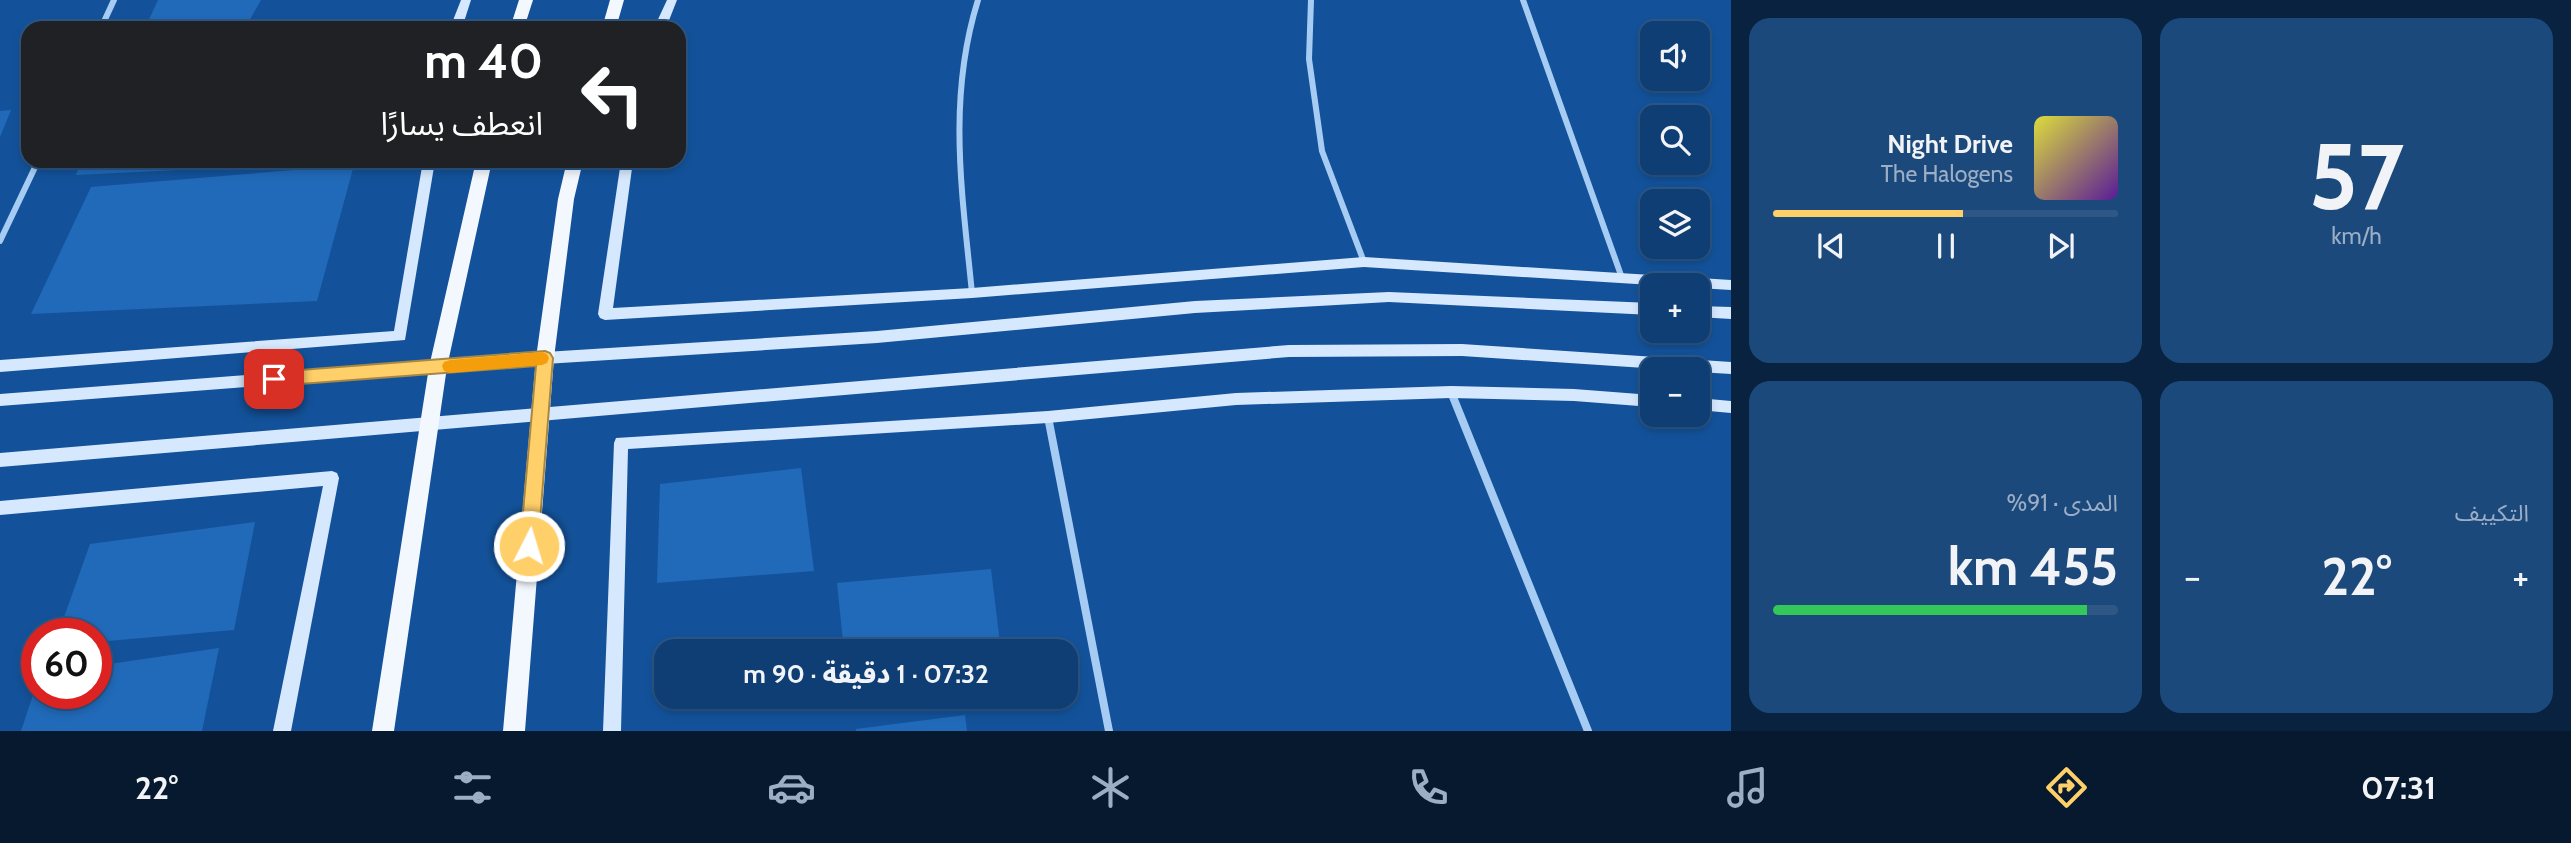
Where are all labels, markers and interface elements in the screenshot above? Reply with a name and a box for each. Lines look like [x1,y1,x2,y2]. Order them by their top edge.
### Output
map controls [1640,21,1710,427]
button: sound [1640,21,1710,91]
text: 40 m [424,31,543,90]
icon: left [567,49,658,140]
text: انعطف يسارًا [380,104,543,143]
button: search [1640,105,1710,175]
text: 57 [2309,121,2404,232]
text: Night Drive [1887,128,2013,160]
text: The Halogens [1881,160,2013,188]
button: layers [1640,189,1710,259]
text: km/h [2331,222,2382,250]
icon: previous [1812,227,1850,265]
icon: pause [1927,227,1965,265]
icon: next [2042,227,2080,265]
button: + [1640,273,1710,343]
pin [244,349,304,409]
button: − [1640,357,1710,427]
icon: arrive [255,360,293,398]
text: المدى · 91% [2006,489,2118,517]
text: التكييف [2455,499,2529,527]
position arrow [492,509,566,583]
text: 455 km [1948,535,2118,598]
text: 22° [2321,545,2392,608]
text: − [2184,553,2201,600]
text: + [2512,553,2529,600]
speed limit sign: 60 [21,618,112,709]
text: 07:32 · 1 دقيقة · 90 m [743,658,989,690]
icon: filters [448,763,497,812]
icon: car [767,763,816,812]
icon: climate [1086,763,1135,812]
icon: phone [1404,763,1453,812]
icon: music [1723,763,1772,812]
icon: directions [2042,763,2091,812]
text: 22° [135,768,178,807]
text: 07:31 [2361,768,2436,807]

